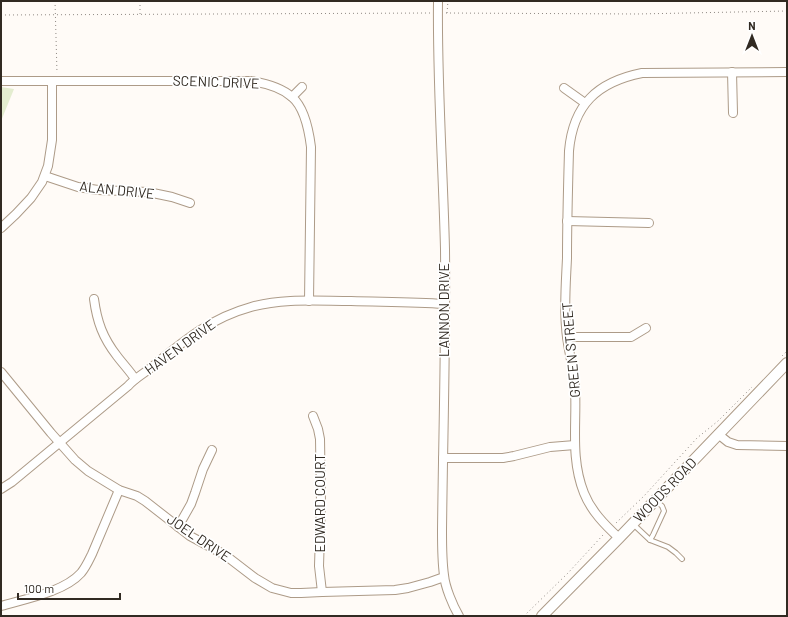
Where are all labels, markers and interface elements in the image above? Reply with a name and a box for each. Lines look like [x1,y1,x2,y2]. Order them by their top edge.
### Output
north arrow [732,16,772,56]
text: N [748,19,756,32]
street label: SCENIC DRIVE [172,71,260,92]
street label: ALAN DRIVE [79,177,155,202]
street label: LANNON DRIVE [435,263,452,357]
street label: GREEN STREET [558,302,583,398]
street label: HAVEN DRIVE [141,315,218,378]
street label: EDWARD COURT [311,453,328,553]
street label: WOODS ROAD [630,454,700,526]
street label: JOEL DRIVE [164,510,234,565]
scale bar [18,575,120,601]
text: 100 m [24,581,54,595]

